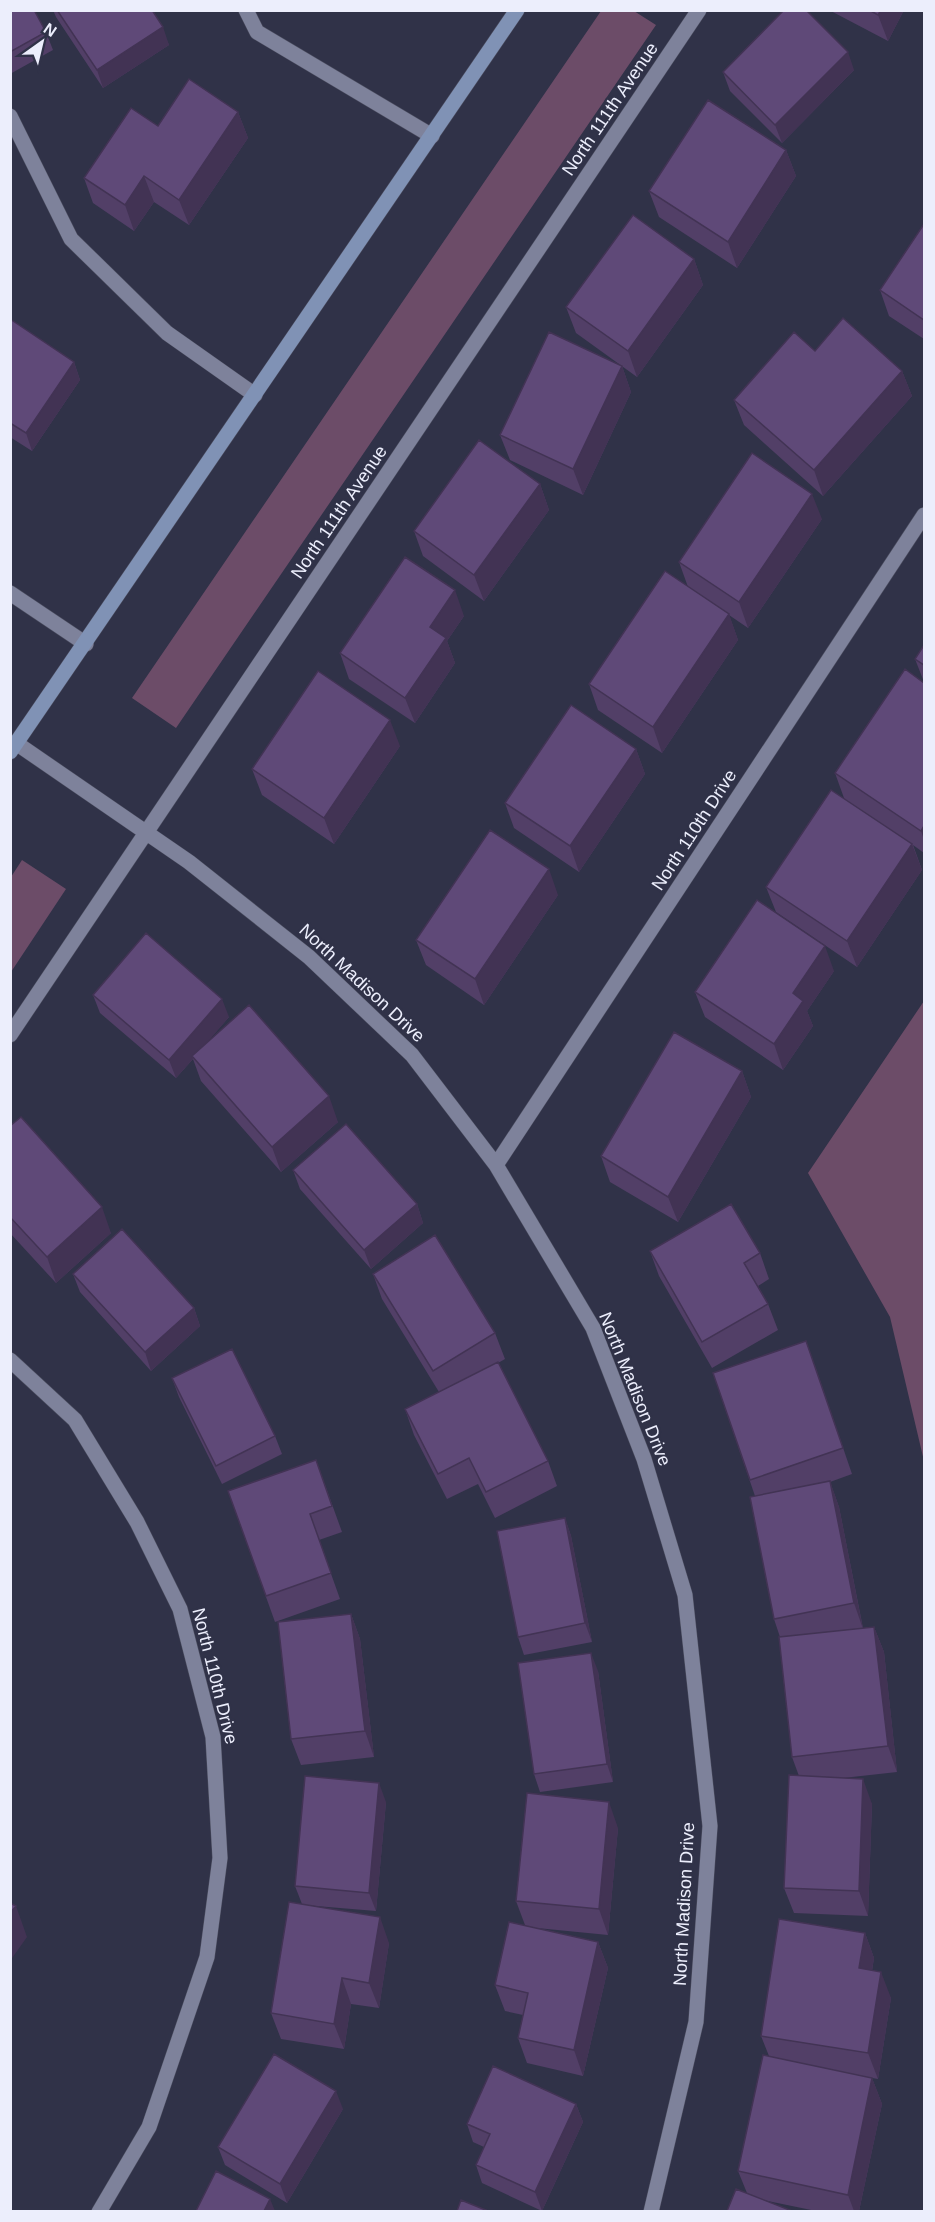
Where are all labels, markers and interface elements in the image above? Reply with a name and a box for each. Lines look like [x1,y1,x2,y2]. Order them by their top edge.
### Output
north arrow [12,12,72,72]
text: N [41,20,60,40]
street label: North 111th Avenue [558,39,662,179]
street label: North 111th Avenue [287,442,391,582]
street label: North 110th Drive [648,766,740,894]
street label: North Madison Drive [295,920,429,1046]
street label: North Madison Drive [595,1309,675,1469]
street label: North 110th Drive [188,1606,242,1746]
street label: North Madison Drive [670,1822,698,1986]

